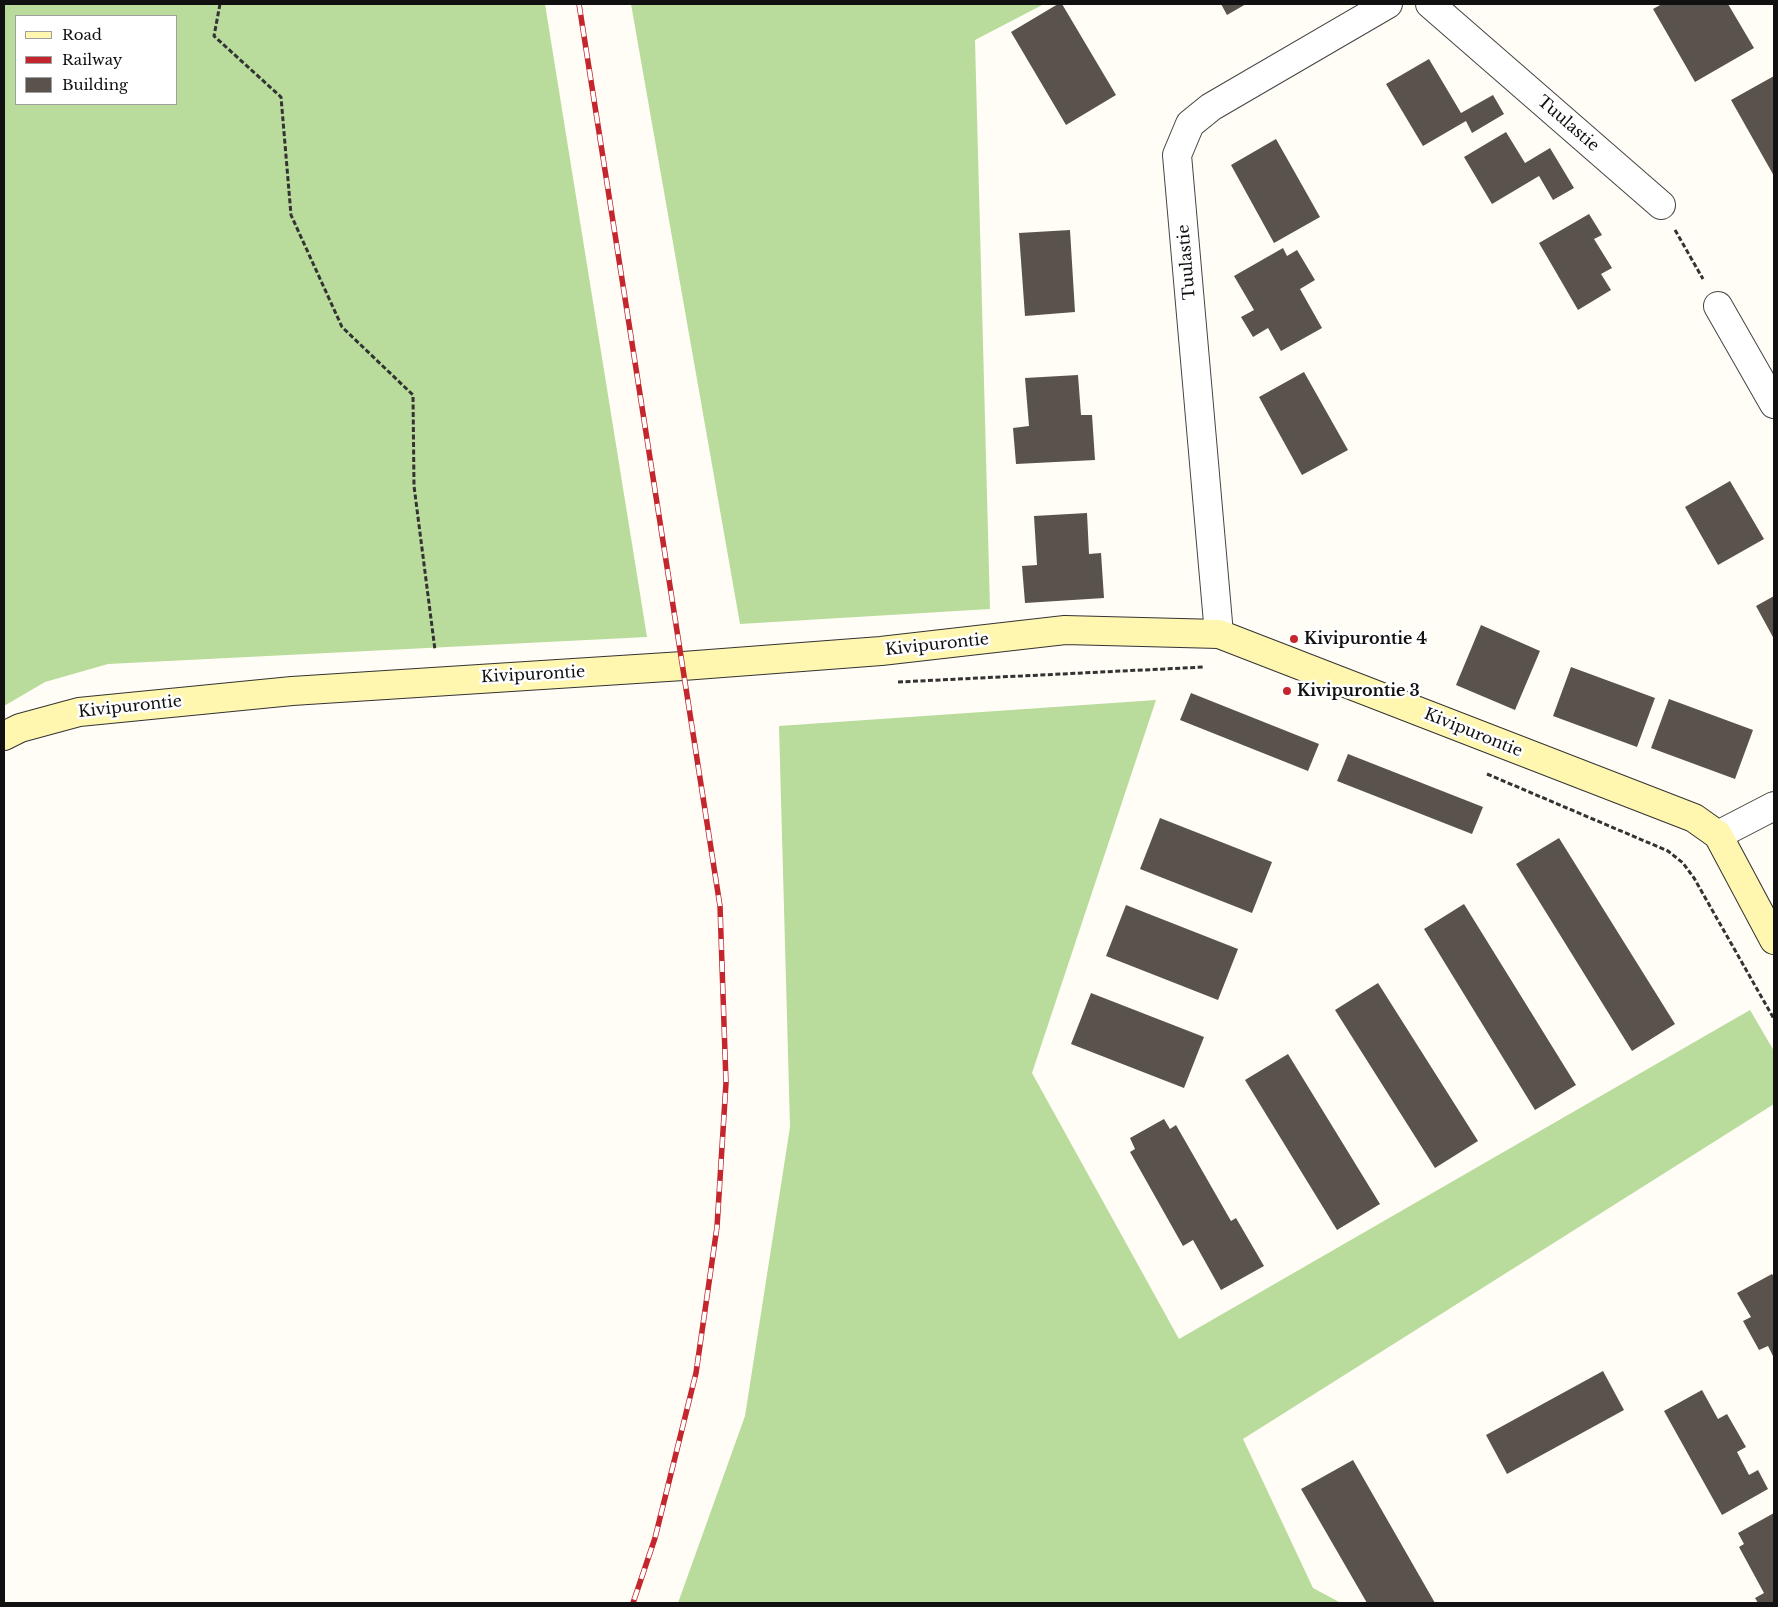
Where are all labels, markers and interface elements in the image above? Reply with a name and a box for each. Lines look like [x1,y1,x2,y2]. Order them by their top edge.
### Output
legend [15,15,178,105]
text: Road [62,25,102,44]
text: Railway [62,50,122,69]
text: Building [62,75,128,94]
street label: Tuulastie [1533,92,1603,156]
street label: Tuulastie [1174,224,1200,300]
place label: Kivipurontie 4 [1304,629,1427,649]
street label: Kivipurontie [884,630,990,660]
marker: Kivipurontie 4 [1288,633,1300,645]
street label: Kivipurontie [480,663,586,687]
place label: Kivipurontie 3 [1297,681,1420,701]
marker: Kivipurontie 3 [1281,685,1293,697]
street label: Kivipurontie [77,692,183,722]
street label: Kivipurontie [1421,705,1525,761]

